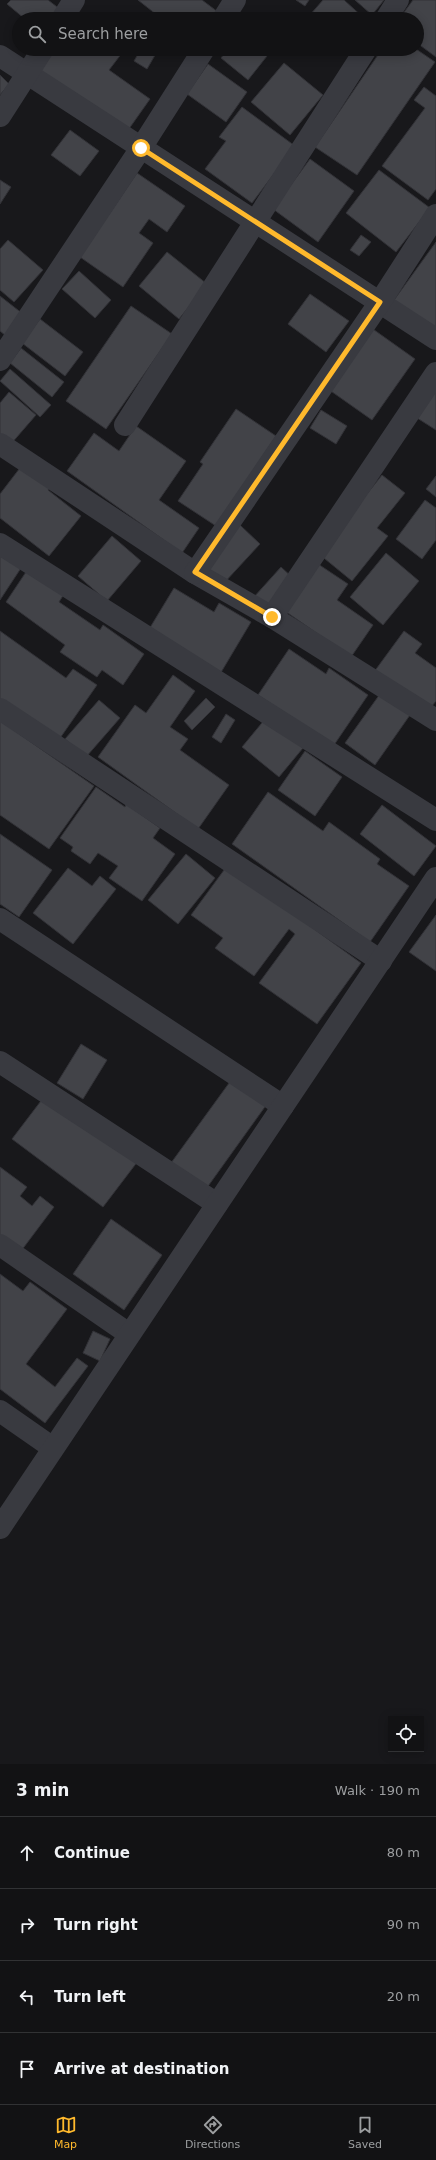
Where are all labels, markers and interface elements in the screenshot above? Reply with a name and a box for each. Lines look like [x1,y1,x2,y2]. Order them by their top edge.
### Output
search box [12,12,424,56]
icon: search [26,23,48,45]
text: Search here [58,25,148,43]
route start [132,139,150,157]
route end [263,608,281,626]
map controls [388,1716,424,1752]
button: locate [388,1716,424,1752]
text: 3 min [16,1780,69,1800]
text: Walk · 190 m [335,1783,420,1798]
icon: ahead [16,1842,38,1864]
text: Continue [54,1844,130,1862]
text: 80 m [387,1845,420,1860]
icon: right [16,1914,38,1936]
text: Turn right [54,1916,138,1934]
text: 90 m [387,1917,420,1932]
icon: left [16,1986,38,2008]
text: Turn left [54,1988,126,2006]
text: 20 m [387,1989,420,2004]
icon: arrive [16,2058,38,2080]
text: Arrive at destination [54,2060,229,2078]
tab: Map [54,2114,77,2151]
tab: Directions [185,2114,240,2151]
tab: Saved [348,2114,382,2151]

